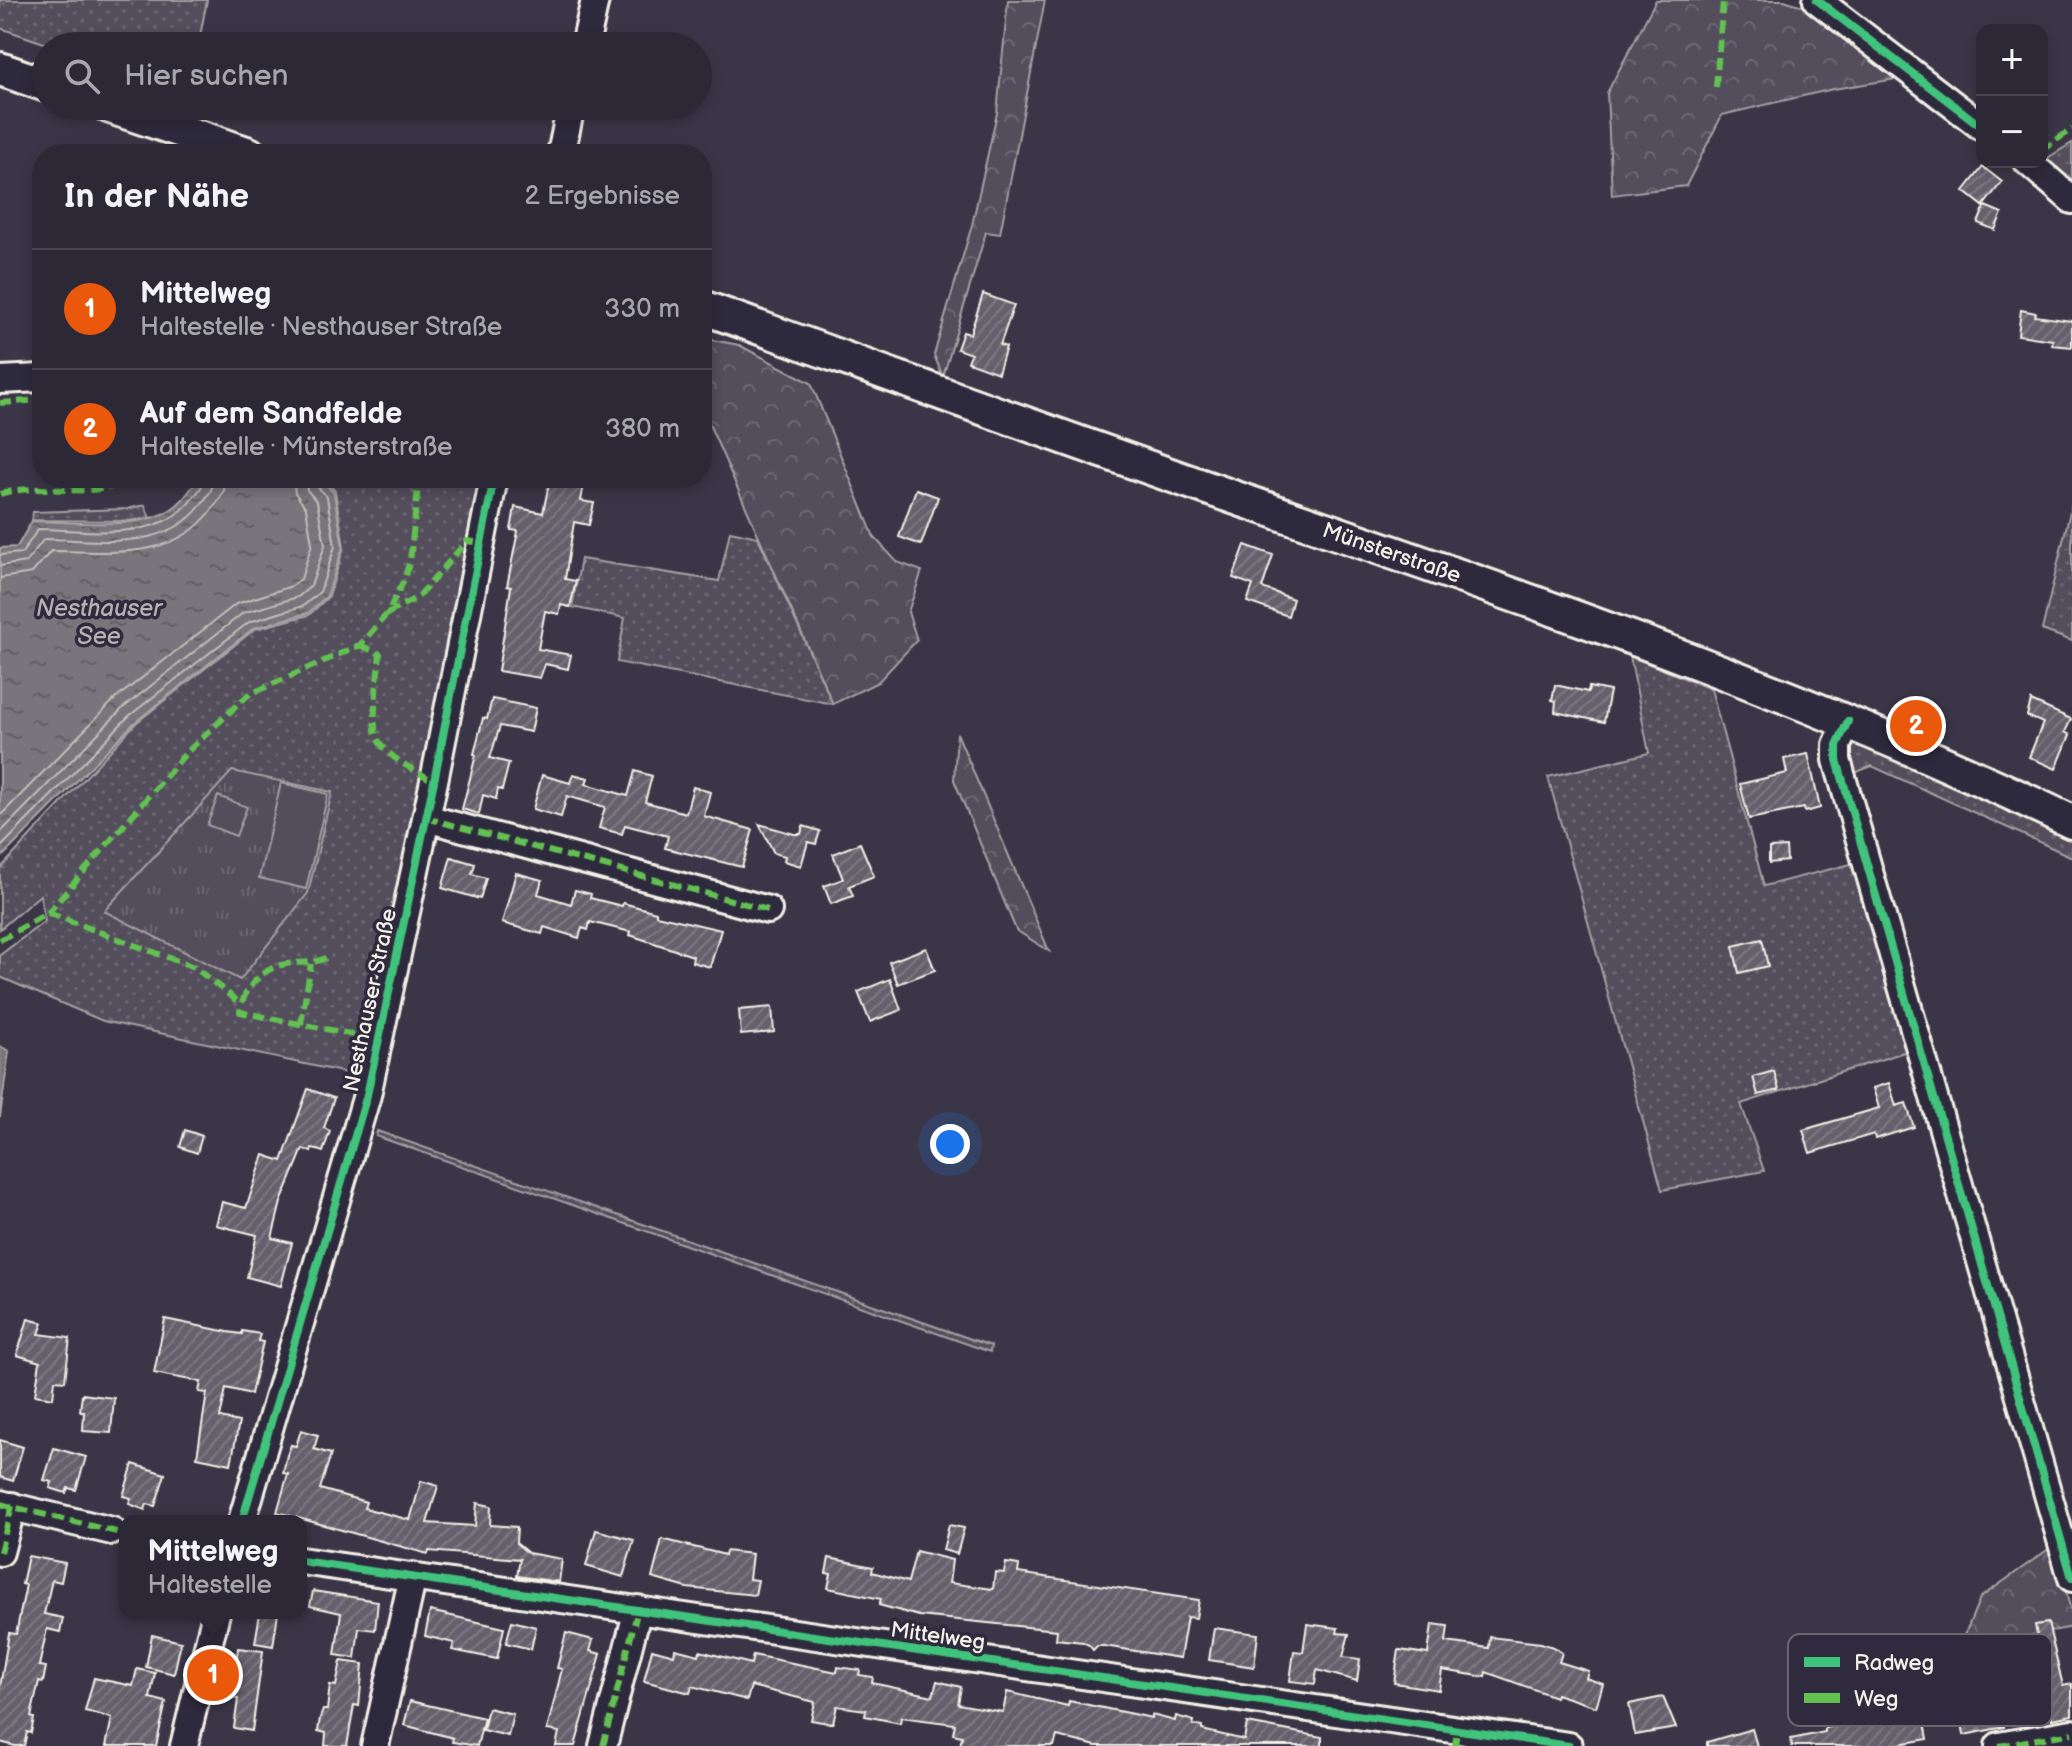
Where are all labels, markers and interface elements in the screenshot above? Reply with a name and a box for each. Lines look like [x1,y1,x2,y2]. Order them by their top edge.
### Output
map controls [1976,24,2048,168]
button: + [1976,24,2048,96]
search box [32,32,712,120]
icon: search [60,54,104,98]
text: Hier suchen [124,58,289,94]
button: − [1976,96,2048,168]
text: In der Nähe [64,176,249,217]
text: 2 Ergebnisse [525,181,680,212]
text: Mittelweg [140,276,271,312]
text: 1 [85,294,95,325]
text: 330 m [604,294,680,325]
text: Haltestelle · Nesthauser Straße [140,312,502,343]
text: Auf dem Sandfelde [140,396,402,432]
text: 2 [82,414,98,445]
text: 380 m [605,414,680,445]
text: Haltestelle · Münsterstraße [140,432,452,463]
street label: Münsterstraße [1319,517,1464,590]
water label: Nesthauser See [36,594,164,651]
pin: 2 [1890,696,1942,756]
street label: Nesthauser Straße [338,906,403,1094]
your location [930,1124,970,1164]
popup [119,1515,307,1619]
text: Mittelweg [147,1534,279,1570]
text: Haltestelle [147,1570,272,1601]
street label: Mittelweg [889,1616,987,1656]
legend [1788,1634,2052,1726]
pin: 1 [187,1645,239,1705]
text: Radweg [1854,1650,1934,1677]
text: Weg [1854,1686,1899,1713]

